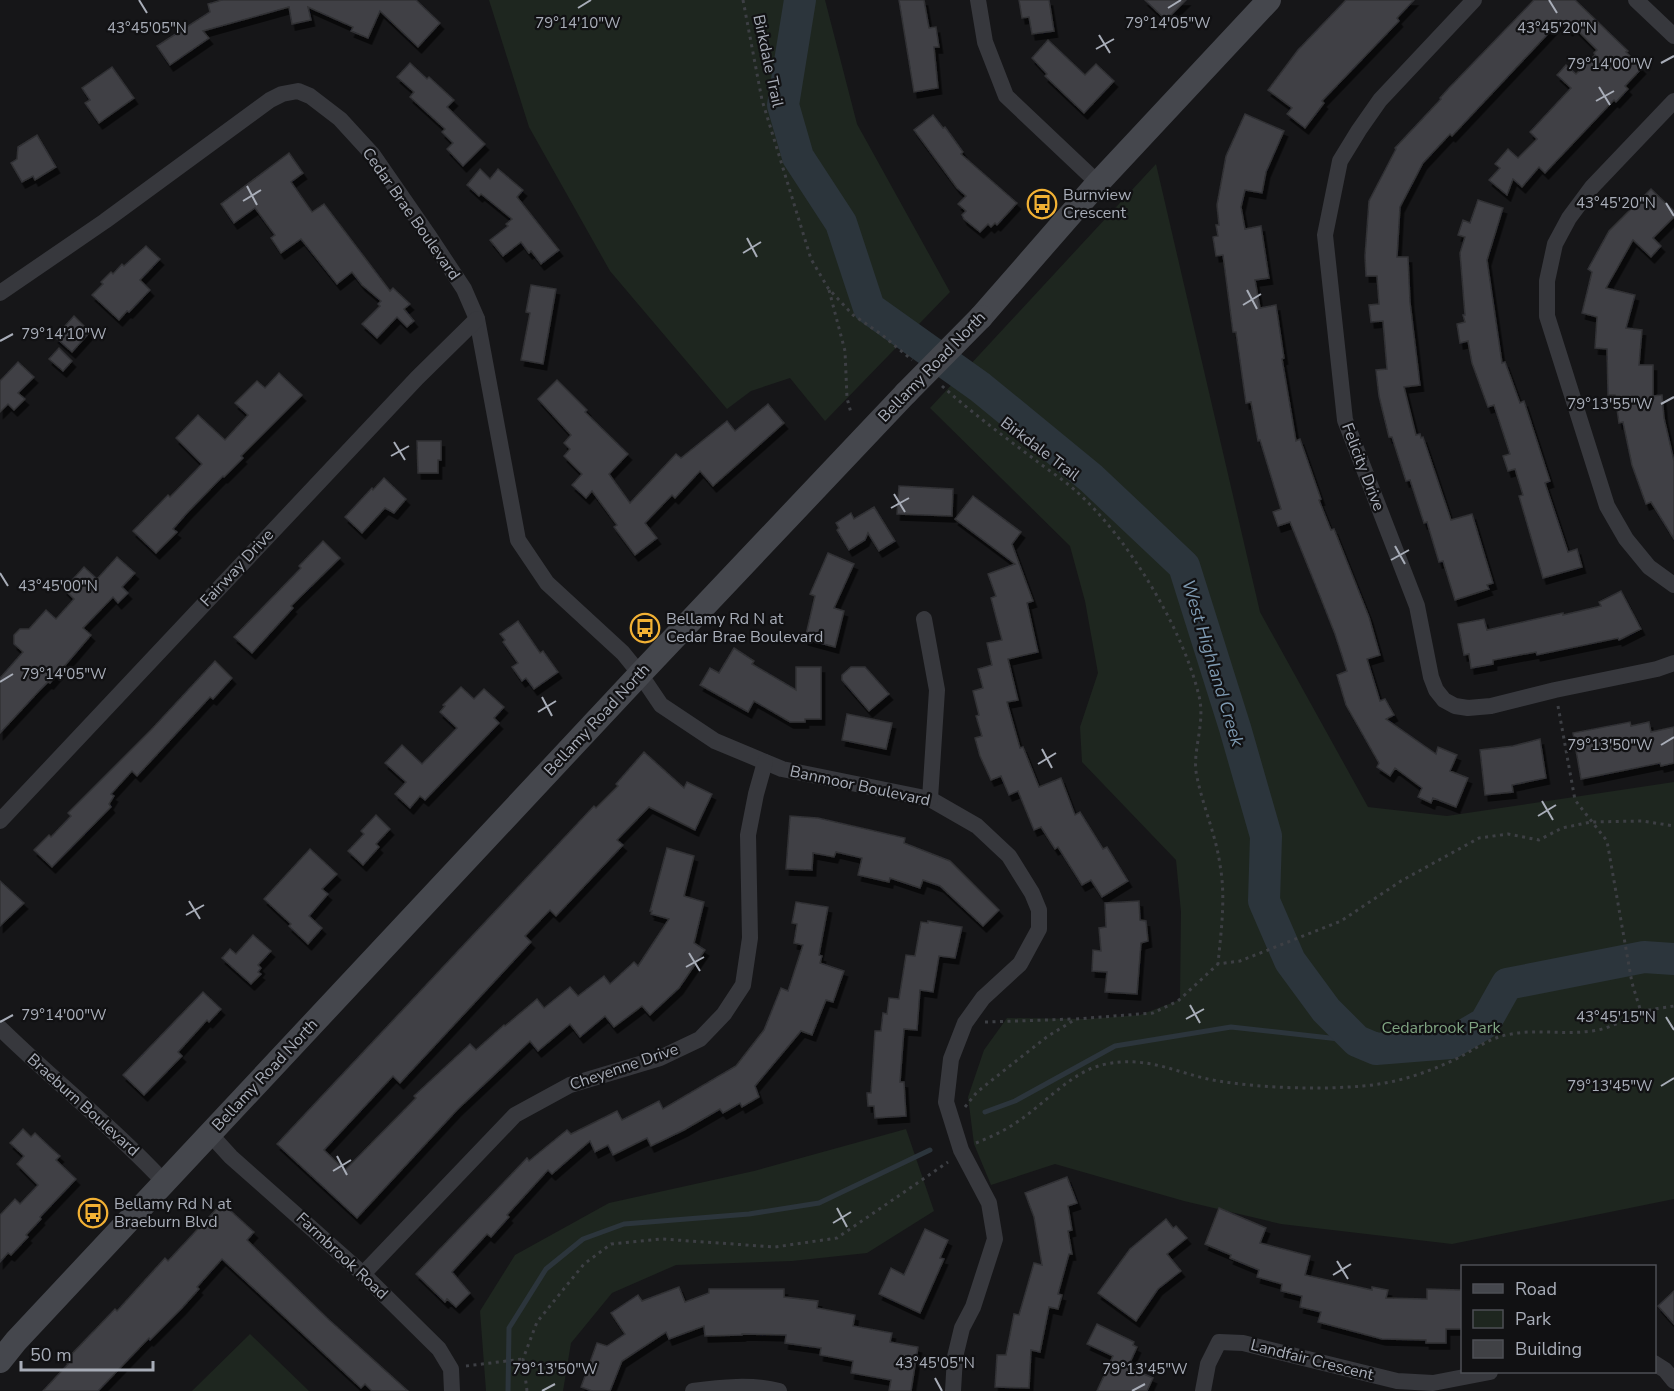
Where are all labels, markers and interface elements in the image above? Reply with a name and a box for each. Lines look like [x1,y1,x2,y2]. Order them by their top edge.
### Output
text: 79°14'10"W [535,13,621,33]
street label: Birkdale Trail [747,13,789,110]
text: 79°14'05"W [1125,13,1211,33]
text: 43°45'05"N [107,18,187,38]
text: 43°45'20"N [1517,18,1597,38]
text: 79°14'00"W [1567,54,1653,74]
street label: Cedar Brae Boulevard [357,143,465,285]
place label: Burnview Crescent [1063,184,1132,224]
bus stop icon: Burnview Crescent [1026,188,1058,220]
text: 43°45'20"N [1576,193,1656,213]
street label: Bellamy Road North [873,307,991,427]
text: 79°14'10"W [21,324,107,344]
text: 79°13'55"W [1567,394,1653,414]
street label: Birkdale Trail [996,412,1084,486]
street label: Felicity Drive [1336,420,1390,514]
street label: Fairway Drive [195,524,279,612]
text: 43°45'00"N [18,576,98,596]
water label: West Highland Creek [1176,577,1250,750]
place label: Bellamy Rd N at Cedar Brae Boulevard [666,608,823,648]
bus stop icon: Bellamy Rd N at Cedar Brae Boulevard [629,612,661,644]
street label: Bellamy Road North [539,659,655,781]
text: 79°14'05"W [21,664,107,684]
text: 79°13'50"W [1567,735,1653,755]
street label: Banmoor Boulevard [788,760,932,812]
text: 79°14'00"W [21,1005,107,1025]
text: 43°45'15"N [1576,1007,1656,1027]
street label: Bellamy Road North [207,1014,323,1136]
park label: Cedarbrook Park [1381,1017,1502,1039]
street label: Cheyenne Drive [567,1038,681,1096]
street label: Braeburn Boulevard [22,1049,144,1161]
text: 79°13'45"W [1567,1076,1653,1096]
place label: Bellamy Rd N at Braeburn Blvd [114,1193,232,1233]
bus stop icon: Bellamy Rd N at Braeburn Blvd [77,1197,109,1229]
street label: Farmbrook Road [291,1208,393,1304]
legend [1461,1265,1656,1373]
text: Road [1515,1277,1557,1301]
text: Park [1515,1307,1552,1331]
scale bar [21,1334,153,1372]
street label: Landfair Crescent [1248,1334,1376,1386]
text: Building [1515,1337,1582,1361]
text: 50 m [30,1343,72,1367]
text: 43°45'05"N [895,1353,975,1373]
text: 79°13'50"W [512,1359,598,1379]
text: 79°13'45"W [1102,1359,1188,1379]

